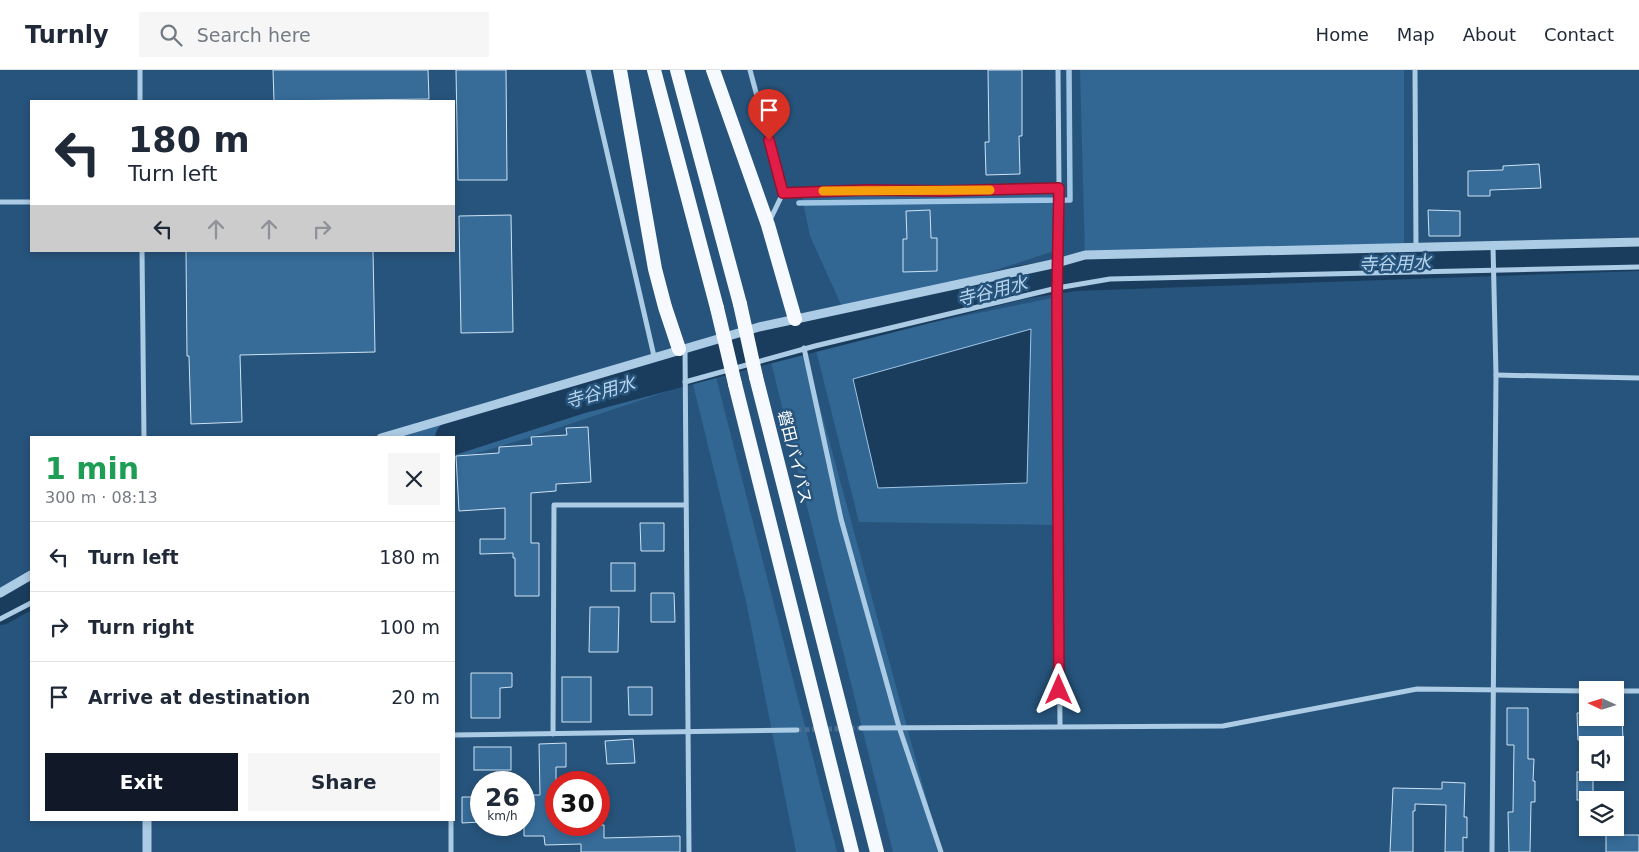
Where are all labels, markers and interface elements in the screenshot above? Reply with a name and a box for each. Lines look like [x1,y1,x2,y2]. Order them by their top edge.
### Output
search box [139,12,489,57]
text: Turnly [25,21,109,49]
icon: search [157,21,185,49]
text: Search here [197,24,311,46]
text: Home [1316,24,1369,45]
text: Map [1397,24,1435,45]
text: About [1463,24,1516,45]
text: Contact [1544,24,1614,45]
pin [748,89,790,140]
icon: arrive [755,96,783,124]
icon: left [45,120,110,185]
text: 180 m [128,120,250,160]
text: Turn left [128,161,217,186]
icon: left [149,215,177,243]
icon: ahead [202,215,230,243]
icon: ahead [255,215,283,243]
icon: right [308,215,336,243]
water label: 寺谷用水 [1359,251,1433,275]
water label: 寺谷用水 [955,272,1031,310]
water label: 寺谷用水 [563,371,639,412]
street label: 磐田バイパス [774,408,816,506]
text: 1 min [45,451,139,486]
button: close [388,453,440,505]
text: 300 m · 08:13 [45,488,158,507]
icon: left [45,543,73,571]
text: Turn left [88,546,179,568]
text: 180 m [379,546,440,568]
icon: right [45,613,73,641]
text: Turn right [88,616,194,638]
text: 100 m [379,616,440,638]
position arrow [1032,663,1084,715]
north arrow [1579,681,1624,726]
map controls [1579,681,1624,836]
icon: arrive [45,683,73,711]
text: Arrive at destination [88,686,310,708]
text: 20 m [391,686,440,708]
button: sound [1579,736,1624,781]
button: Exit [45,753,238,811]
button: Share [248,753,440,811]
speed limit sign: 30 [545,771,610,836]
text: 26 [485,783,520,812]
button: layers [1579,791,1624,836]
text: km/h [487,809,518,823]

